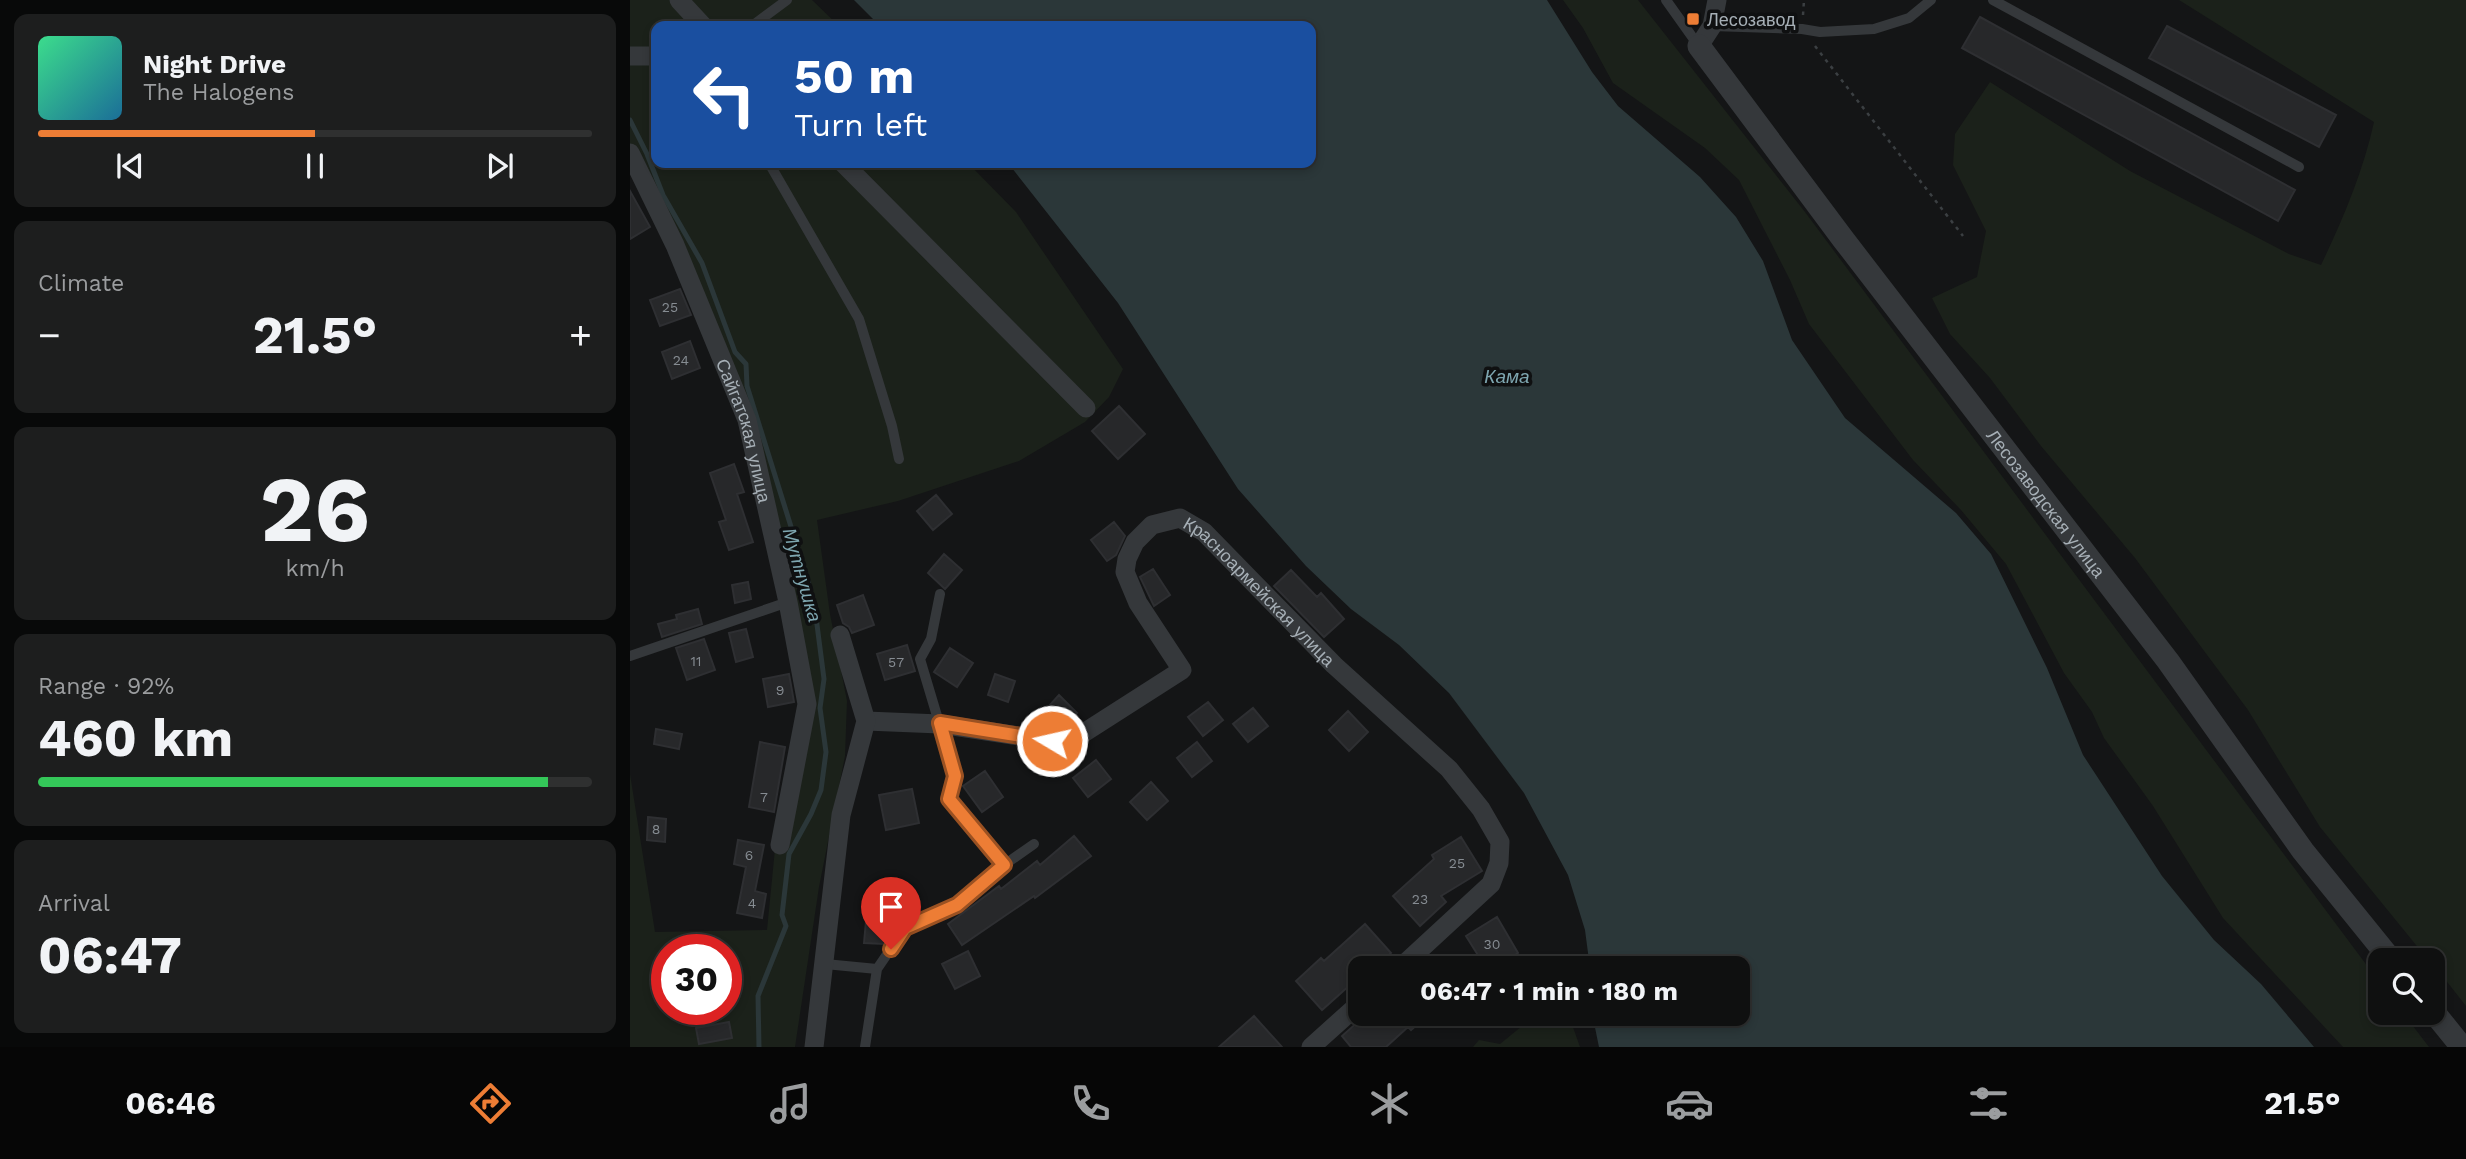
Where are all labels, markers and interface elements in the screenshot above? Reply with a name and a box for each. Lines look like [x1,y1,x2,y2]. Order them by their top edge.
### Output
place label: Лесозавод [1707,9,1796,30]
marker: Лесозавод [1685,11,1701,27]
text: 50 m [794,47,914,105]
text: Night Drive [143,49,286,79]
icon: left [679,49,770,140]
text: The Halogens [143,79,294,106]
text: Turn left [794,106,927,144]
icon: previous [111,147,149,185]
icon: pause [296,147,334,185]
icon: next [481,147,519,185]
text: Climate [38,270,124,297]
house number: 25 [662,299,678,315]
text: 21.5° [253,305,377,366]
text: − [38,313,61,357]
text: + [569,313,592,357]
house number: 24 [673,352,689,368]
street label: Сайгатская улица [712,355,776,505]
water label: Кама [1484,365,1530,388]
street label: Лесозаводская улица [1983,425,2111,582]
text: 26 [260,456,370,563]
street label: Красноармейская улица [1180,512,1340,671]
water label: Мутнушка [778,525,826,625]
text: km/h [285,555,345,582]
house number: 11 [691,653,701,669]
house number: 57 [888,654,904,670]
text: Range · 92% [38,673,174,700]
house number: 9 [776,682,784,698]
position arrow [1015,704,1089,778]
text: 460 km [38,708,233,769]
house number: 7 [760,789,768,805]
house number: 8 [652,821,660,837]
house number: 6 [745,847,753,863]
house number: 25 [1449,855,1465,871]
pin [861,877,921,949]
icon: arrive [872,888,910,926]
text: Arrival [38,890,110,917]
house number: 23 [1412,891,1428,907]
house number: 4 [748,895,756,911]
text: 06:47 [38,925,182,986]
speed limit sign: 30 [651,934,742,1025]
house number: 30 [1484,936,1500,952]
map controls [2368,948,2445,1025]
button: search [2368,948,2445,1025]
text: 06:47 · 1 min · 180 m [1420,976,1678,1006]
icon: directions [466,1079,515,1128]
icon: music [766,1079,815,1128]
icon: phone [1066,1079,1115,1128]
icon: climate [1365,1079,1414,1128]
icon: car [1665,1079,1714,1128]
icon: filters [1964,1079,2013,1128]
text: 06:46 [125,1084,216,1122]
text: 21.5° [2264,1084,2341,1122]

